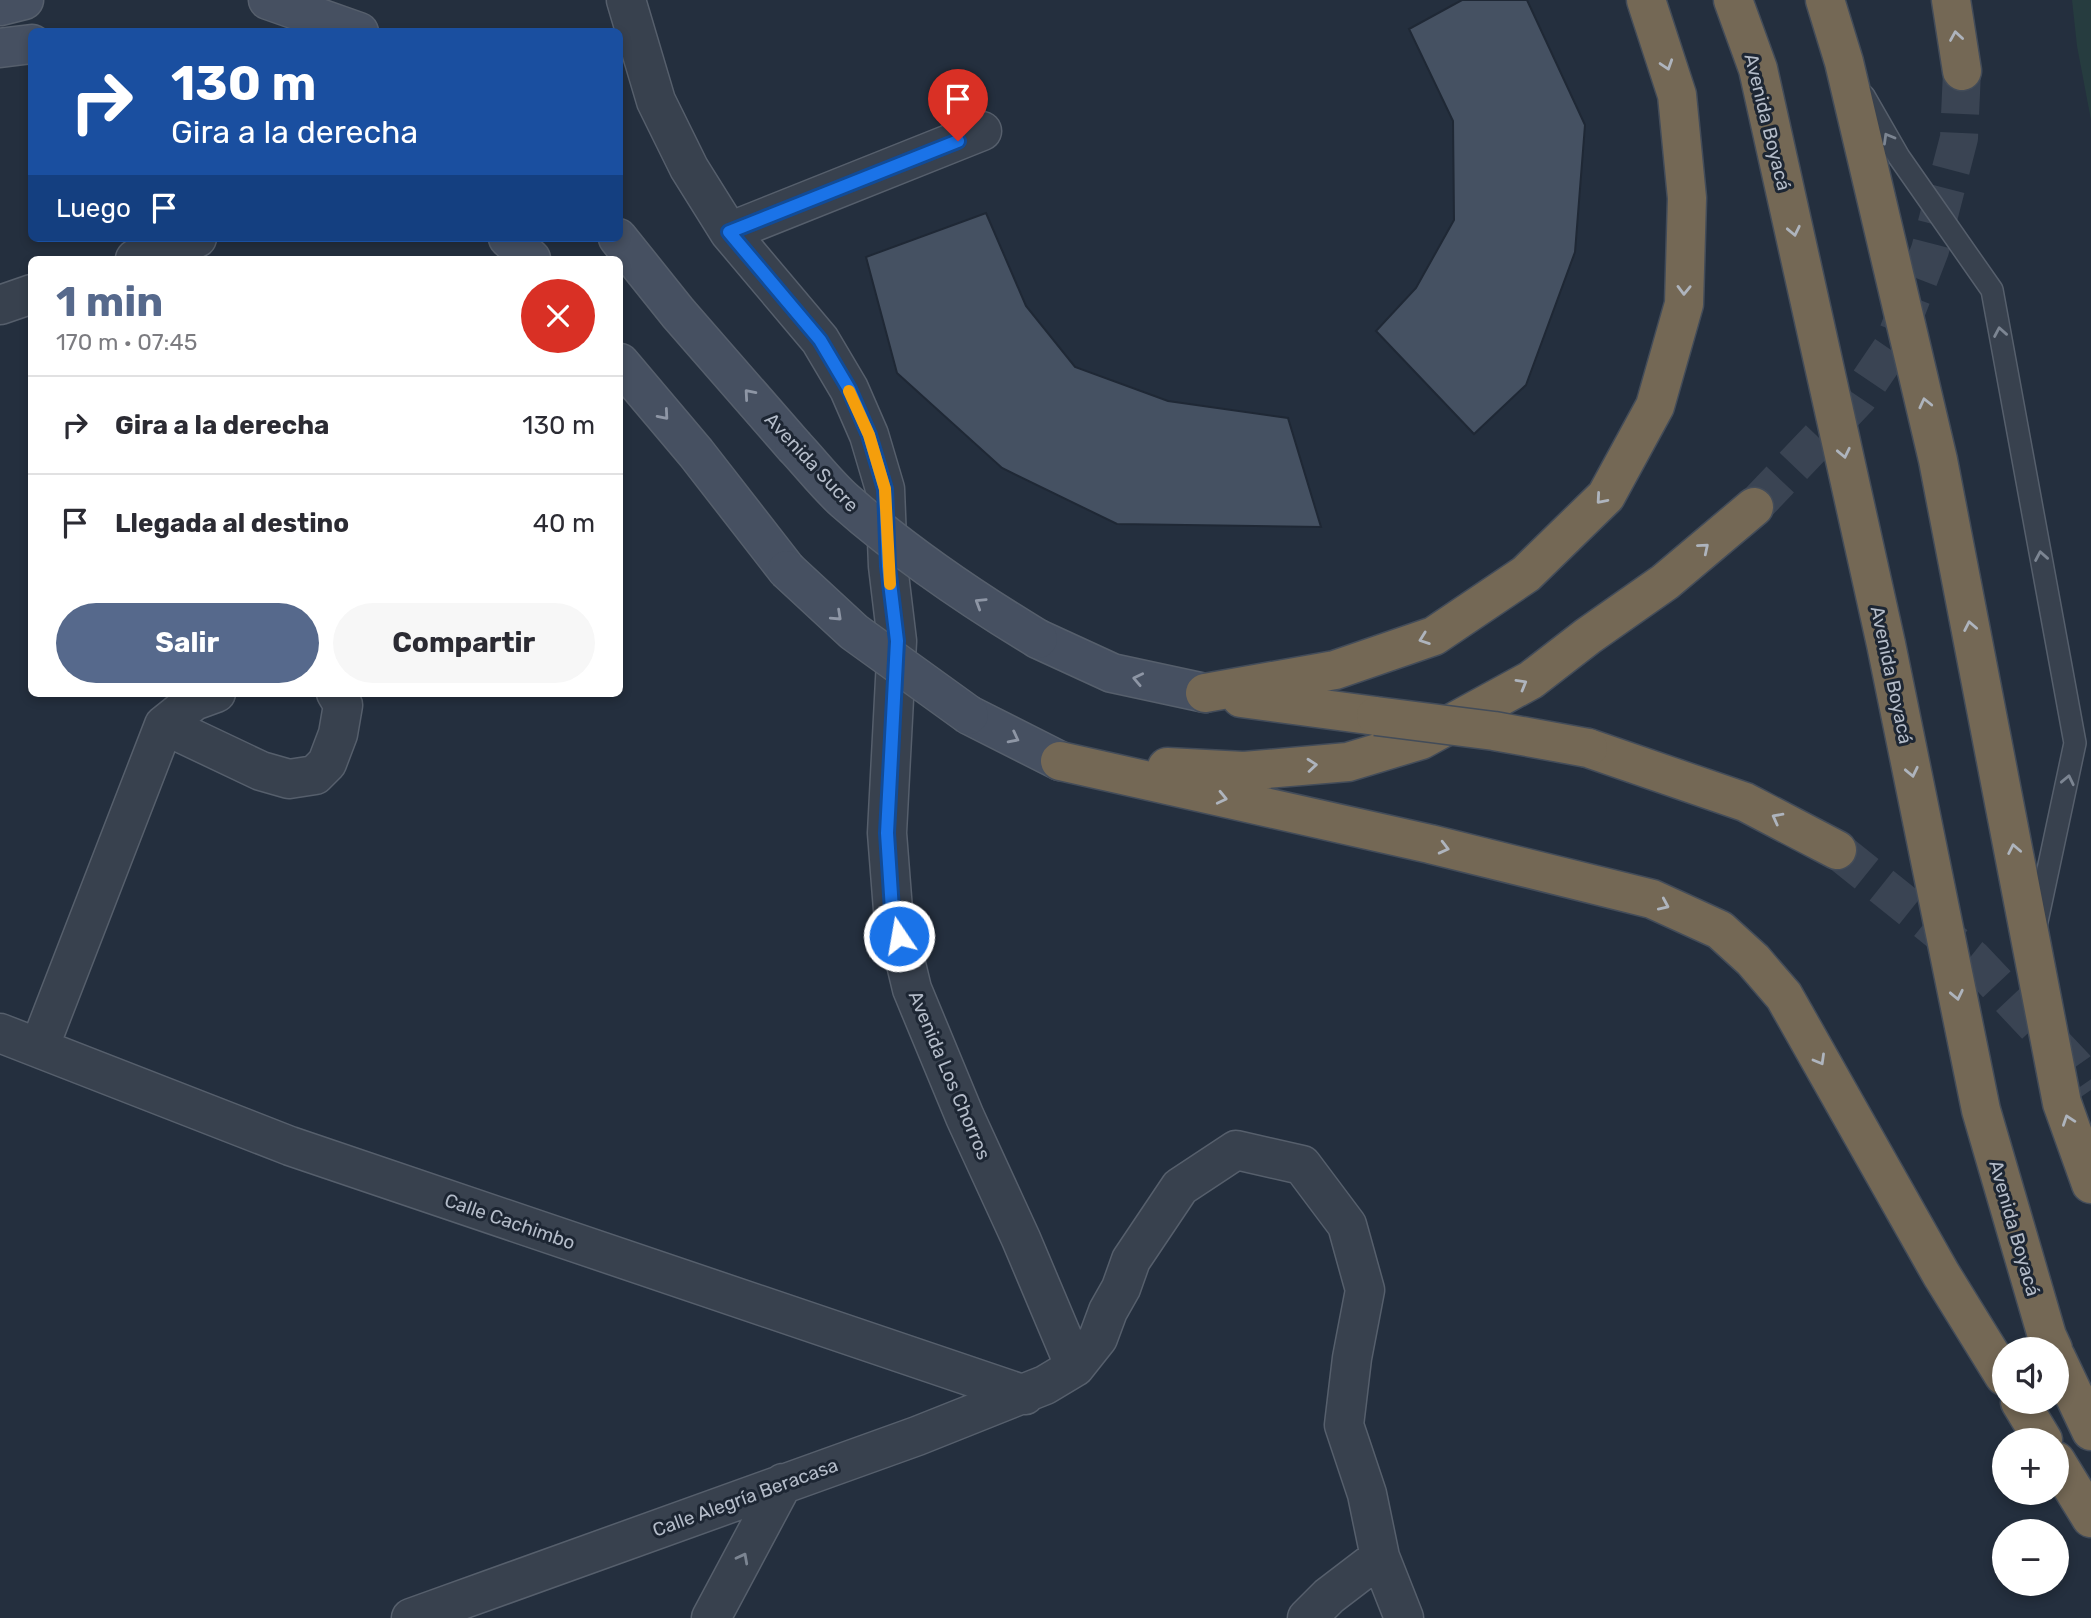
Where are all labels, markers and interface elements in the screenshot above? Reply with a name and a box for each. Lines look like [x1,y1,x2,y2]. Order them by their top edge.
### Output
one-way arrow [1949,30,1964,41]
street label: Avenida Boyacá [1739,51,1796,193]
text: 130 m [171,54,316,112]
icon: right [56,56,147,147]
one-way arrow [1659,58,1674,70]
pin [928,69,988,141]
icon: arrive [939,80,977,118]
text: Gira a la derecha [171,113,418,151]
one-way arrow [1883,133,1896,145]
icon: arrive [145,189,183,227]
text: Luego [56,193,131,224]
one-way arrow [1786,225,1801,237]
text: 1 min [56,277,163,327]
button: close [521,279,595,353]
one-way arrow [1677,285,1692,296]
one-way arrow [1993,326,2008,338]
text: 170 m · 07:45 [56,328,197,356]
one-way arrow [745,390,757,403]
one-way arrow [1919,397,1933,409]
icon: right [56,406,94,444]
one-way arrow [656,407,668,420]
street label: Avenida Sucre [760,408,863,517]
text: Gira a la derecha [115,410,329,441]
text: 130 m [522,410,595,441]
one-way arrow [1835,447,1850,459]
one-way arrow [1597,491,1609,504]
icon: arrive [56,504,94,542]
text: Llegada al destino [115,508,349,539]
text: 40 m [533,508,595,539]
one-way arrow [1696,544,1709,556]
one-way arrow [2034,550,2049,562]
one-way arrow [975,599,988,612]
button: Salir [56,603,319,683]
button: Compartir [333,603,595,683]
street label: Avenida Boyacá [1866,604,1917,746]
one-way arrow [829,608,842,621]
one-way arrow [1964,620,1979,632]
one-way arrow [1419,631,1431,645]
one-way arrow [1132,672,1144,687]
one-way arrow [1515,679,1528,692]
one-way arrow [1007,730,1019,744]
one-way arrow [1307,758,1318,773]
one-way arrow [1903,766,1918,778]
one-way arrow [2059,774,2074,786]
one-way arrow [1216,789,1228,804]
one-way arrow [1772,813,1784,827]
one-way arrow [1438,840,1450,854]
one-way arrow [2008,843,2023,855]
one-way arrow [1657,897,1669,911]
position arrow [862,899,936,973]
street label: Avenida Los Chorros [904,987,996,1163]
one-way arrow [1949,989,1964,1001]
one-way arrow [1812,1053,1825,1066]
one-way arrow [2062,1114,2076,1126]
street label: Avenida Boyacá [1984,1158,2045,1299]
street label: Calle Cachimbo [442,1188,578,1255]
map controls [1992,1337,2069,1596]
button: sound [1992,1337,2069,1414]
button: + [1992,1428,2069,1505]
street label: Calle Alegría Beracasa [649,1453,841,1542]
button: − [1992,1519,2069,1596]
one-way arrow [735,1552,748,1565]

